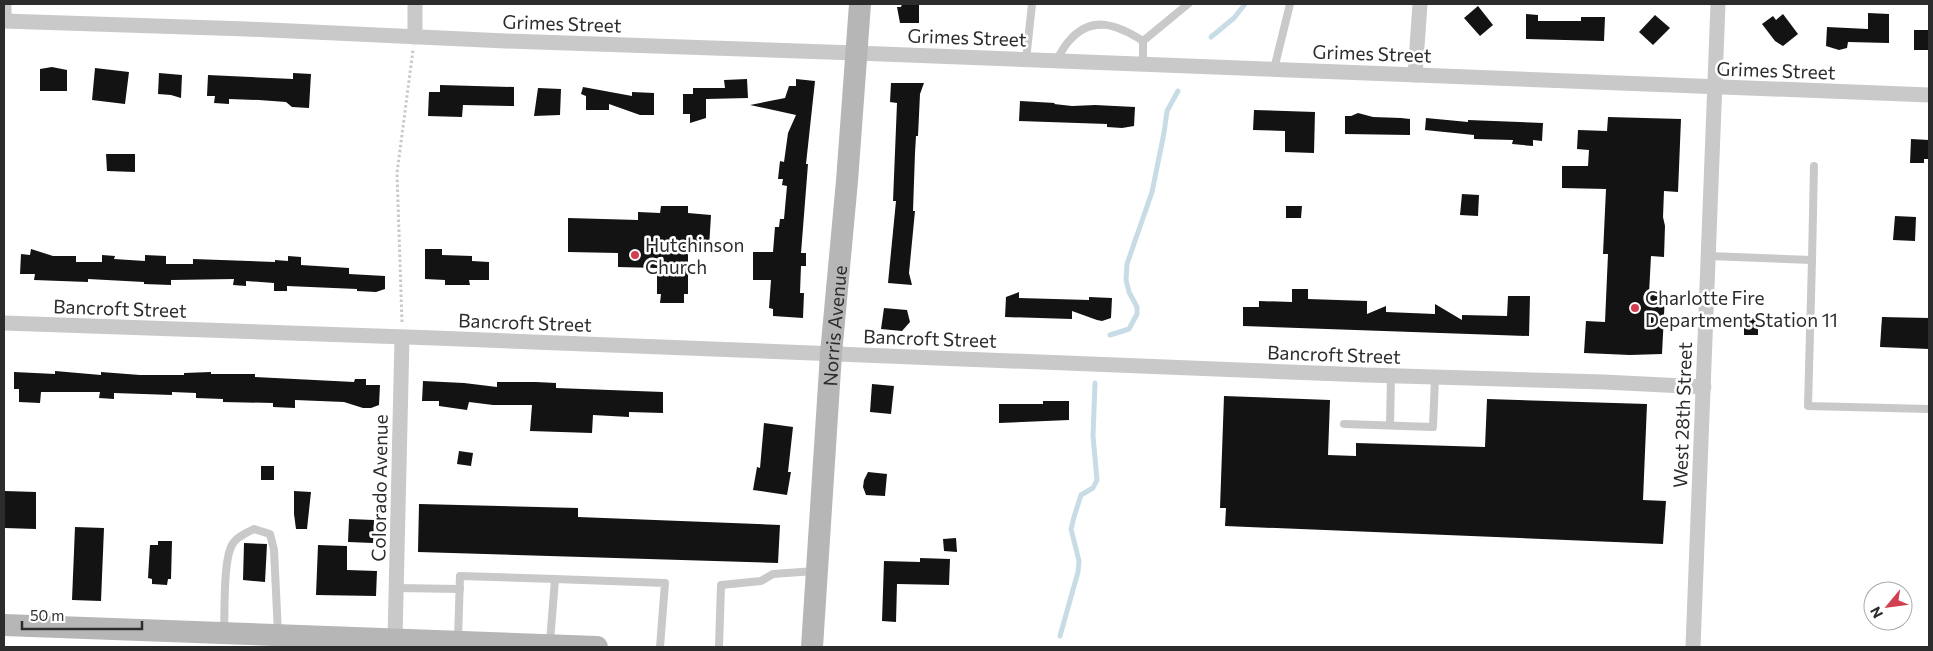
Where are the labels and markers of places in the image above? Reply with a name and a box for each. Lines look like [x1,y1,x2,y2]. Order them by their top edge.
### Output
place label: Hutchinson Church [645,233,744,278]
marker: Hutchinson Church [629,249,641,261]
place label: Charlotte Fire Department Station 11 [1645,286,1838,331]
marker: Charlotte Fire Department Station 11 [1629,302,1641,314]

